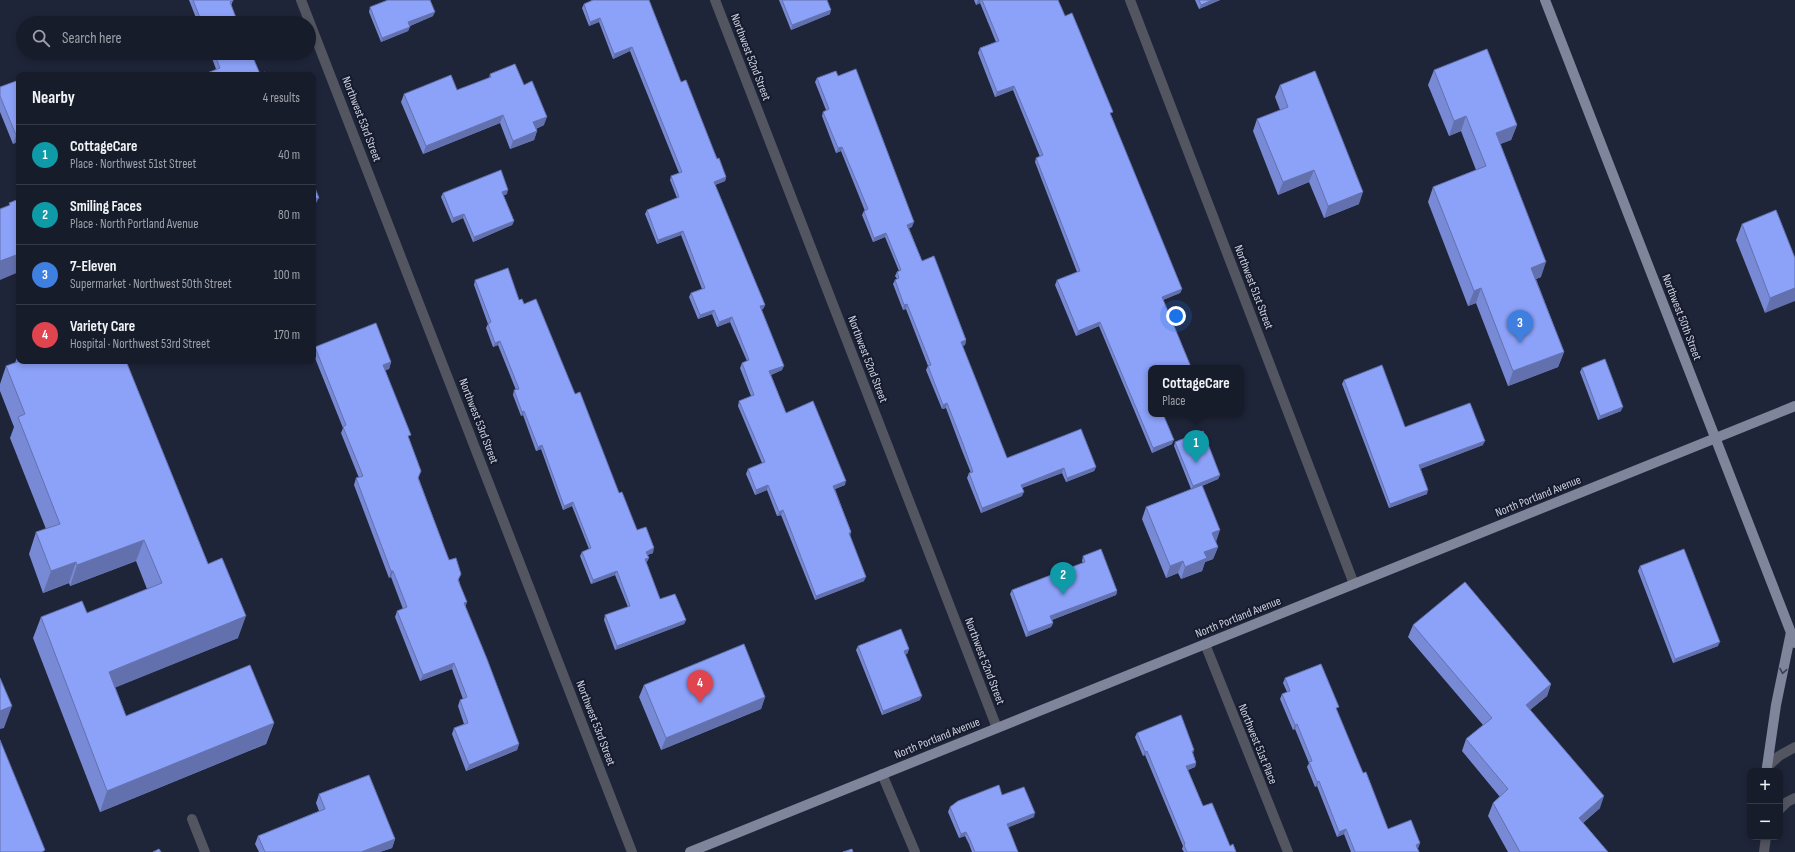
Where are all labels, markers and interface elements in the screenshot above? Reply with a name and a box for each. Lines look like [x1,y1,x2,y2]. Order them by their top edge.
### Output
street label: Northwest 52nd Street [727,12,774,103]
search box [16,16,316,60]
icon: search [30,27,52,49]
text: Search here [62,29,122,48]
street label: Northwest 53rd Street [338,74,385,164]
text: Nearby [32,88,75,108]
text: 4 results [263,90,300,106]
text: CottageCare [70,137,137,156]
text: 1 [42,147,48,163]
text: 40 m [278,147,300,163]
text: Place · Northwest 51st Street [70,156,197,172]
text: Smiling Faces [70,197,142,216]
text: 2 [42,207,48,223]
text: 80 m [278,207,300,223]
text: Place · North Portland Avenue [70,216,199,232]
street label: Northwest 51st Street [1231,243,1277,332]
text: 7-Eleven [70,257,117,276]
text: 3 [42,267,48,283]
text: 100 m [273,267,300,283]
street label: Northwest 50th Street [1658,272,1705,363]
text: Supermarket · Northwest 50th Street [70,276,232,292]
your location [1166,306,1186,326]
pin: 3 [1507,310,1533,343]
street label: Northwest 52nd Street [844,314,891,405]
text: Variety Care [70,317,135,336]
text: 4 [42,327,48,343]
text: 170 m [274,327,300,343]
text: Hospital · Northwest 53rd Street [70,336,210,352]
popup [1148,365,1244,417]
text: CottageCare [1162,374,1230,393]
street label: Northwest 53rd Street [455,376,502,466]
text: Place [1162,393,1186,409]
pin: 1 [1183,430,1209,463]
street label: North Portland Avenue [1493,472,1583,520]
pin: 2 [1050,562,1076,595]
street label: North Portland Avenue [1193,593,1283,641]
street label: Northwest 52nd Street [961,616,1008,707]
one-way arrow [1779,668,1787,674]
pin: 4 [687,670,713,703]
street label: Northwest 53rd Street [572,678,619,768]
street label: Northwest 51st Place [1235,702,1281,787]
street label: North Portland Avenue [892,714,982,762]
map controls [1747,768,1783,840]
button: + [1747,768,1783,804]
button: − [1747,804,1783,840]

